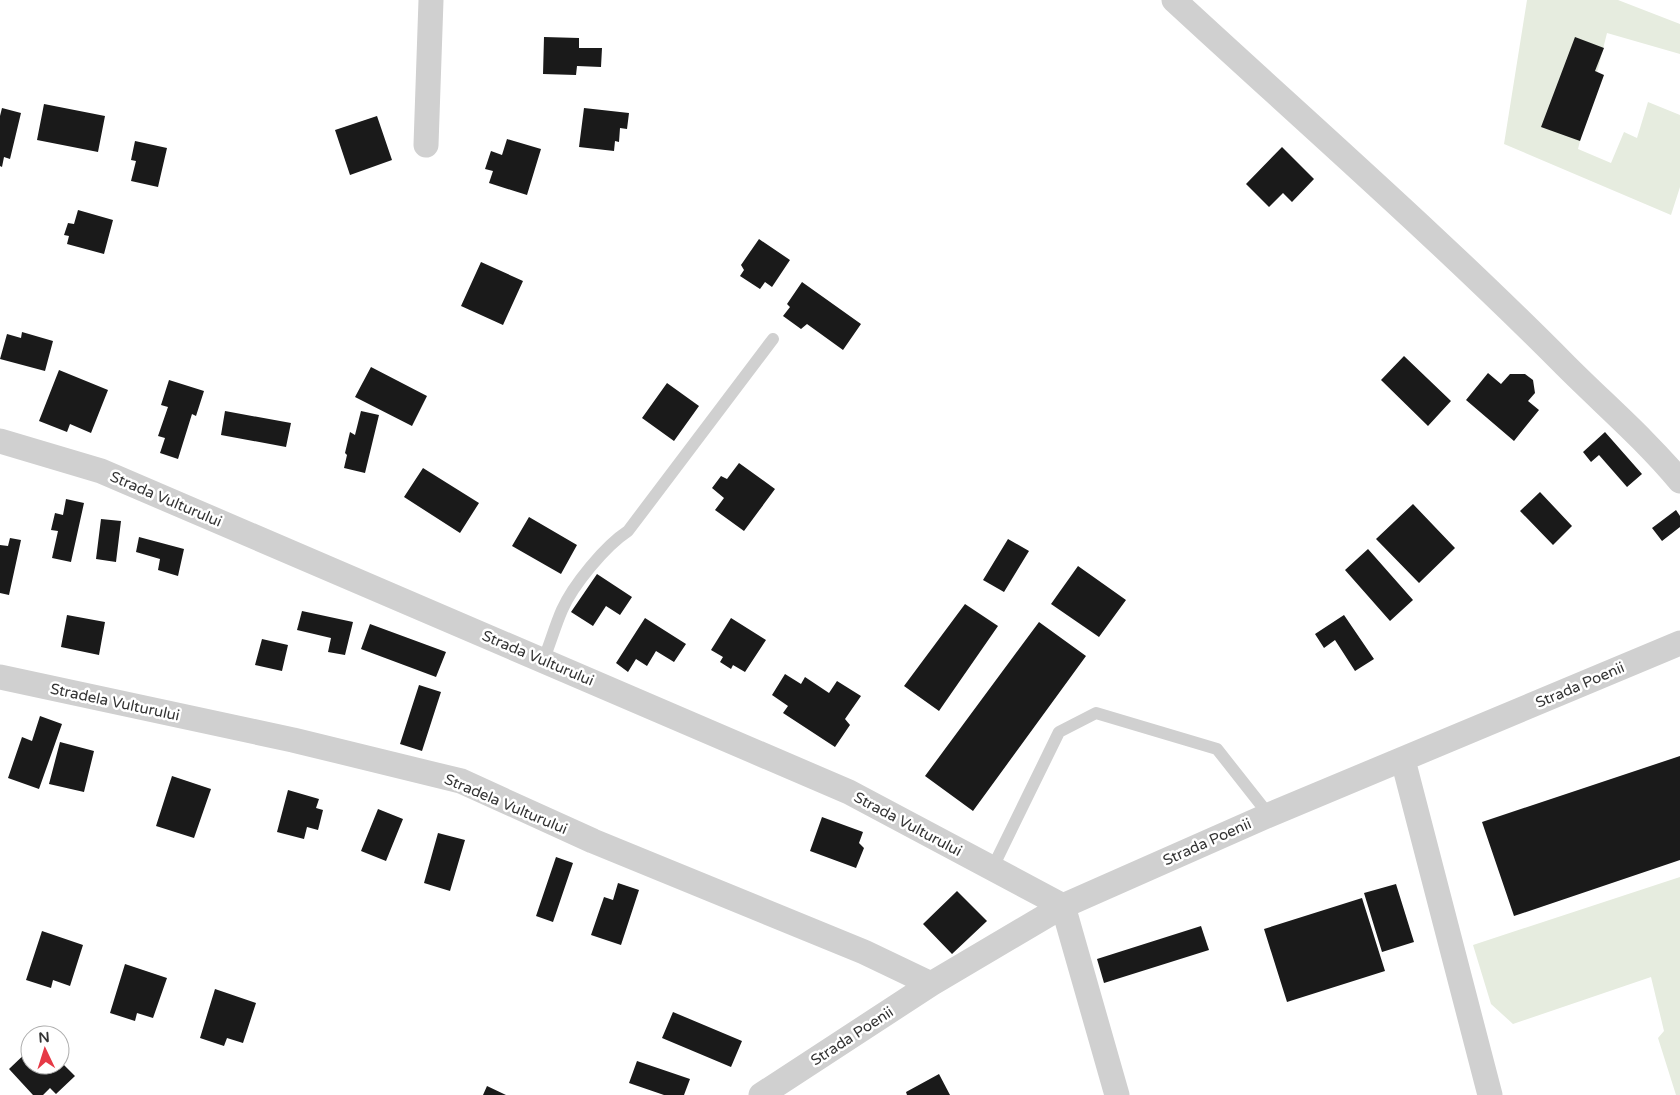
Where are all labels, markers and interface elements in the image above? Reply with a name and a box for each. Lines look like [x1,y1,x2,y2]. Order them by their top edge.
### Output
street label: Strada Vulturului [107,467,225,531]
street label: Strada Vulturului [479,626,597,690]
street label: Strada Poenii [1533,658,1627,712]
street label: Stradela Vulturului [49,679,181,725]
street label: Stradela Vulturului [442,770,570,838]
street label: Strada Vulturului [851,788,965,860]
street label: Strada Poenii [1160,815,1254,869]
street label: Strada Poenii [807,1003,897,1069]
north arrow [20,1025,70,1075]
text: N [38,1029,50,1046]

